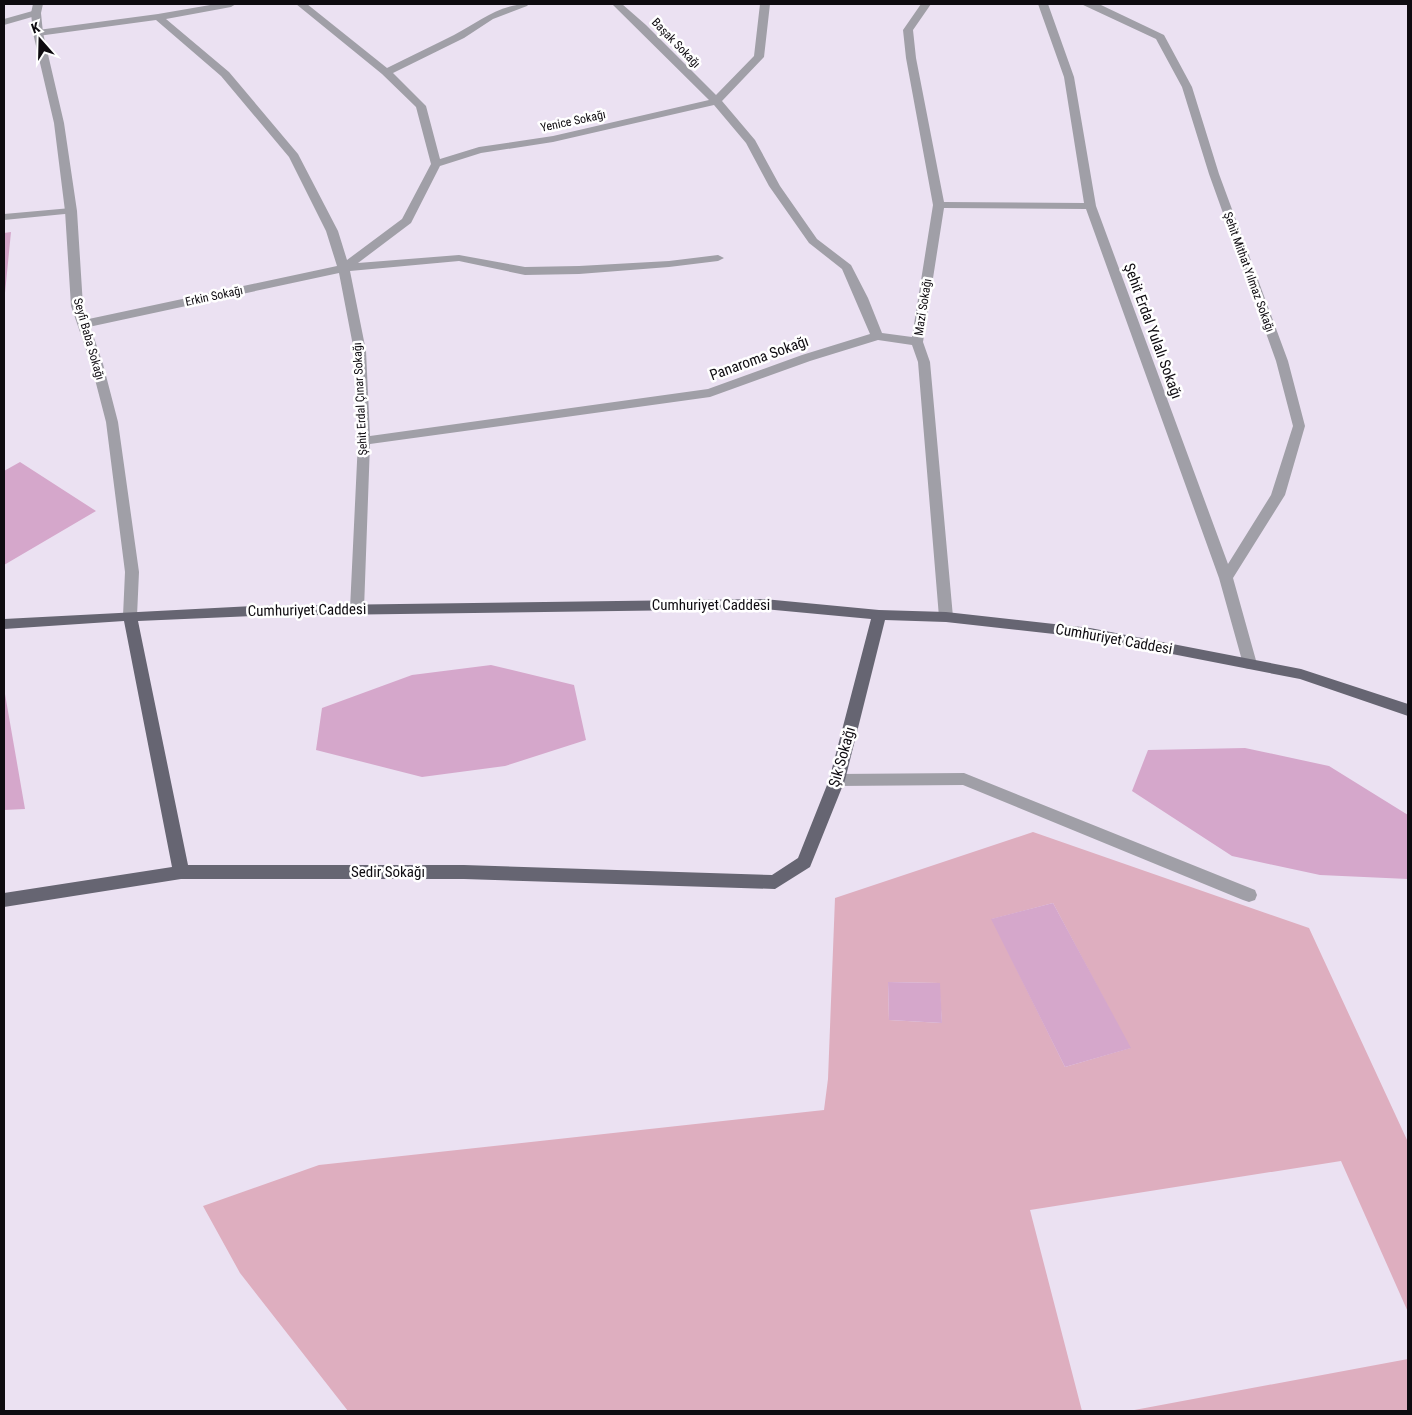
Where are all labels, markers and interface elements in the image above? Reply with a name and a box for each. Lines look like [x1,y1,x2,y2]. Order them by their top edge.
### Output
north arrow [15,15,65,65]
street label: Başak Sokağı [649,15,703,71]
text: K [29,19,42,37]
street label: Yenice Sokağı [539,107,607,135]
street label: Şehit Mithat Yılmaz Sokağı [1221,210,1277,334]
street label: Şehit Erdal Yulalı Sokağı [1120,261,1186,401]
street label: Mazi Sokağı [912,277,934,337]
street label: Erkin Sokağı [184,283,244,309]
street label: Seyfi Baba Sokağı [71,297,107,381]
street label: Panaroma Sokağı [707,332,811,384]
street label: Şehit Erdal Çınar Sokağı [350,342,370,456]
street label: Cumhuriyet Caddesi [652,596,770,614]
street label: Cumhuriyet Caddesi [248,600,366,620]
street label: Cumhuriyet Caddesi [1054,620,1174,658]
street label: Şık Sokağı [825,725,859,789]
street label: Sedir Sokağı [351,863,425,881]

